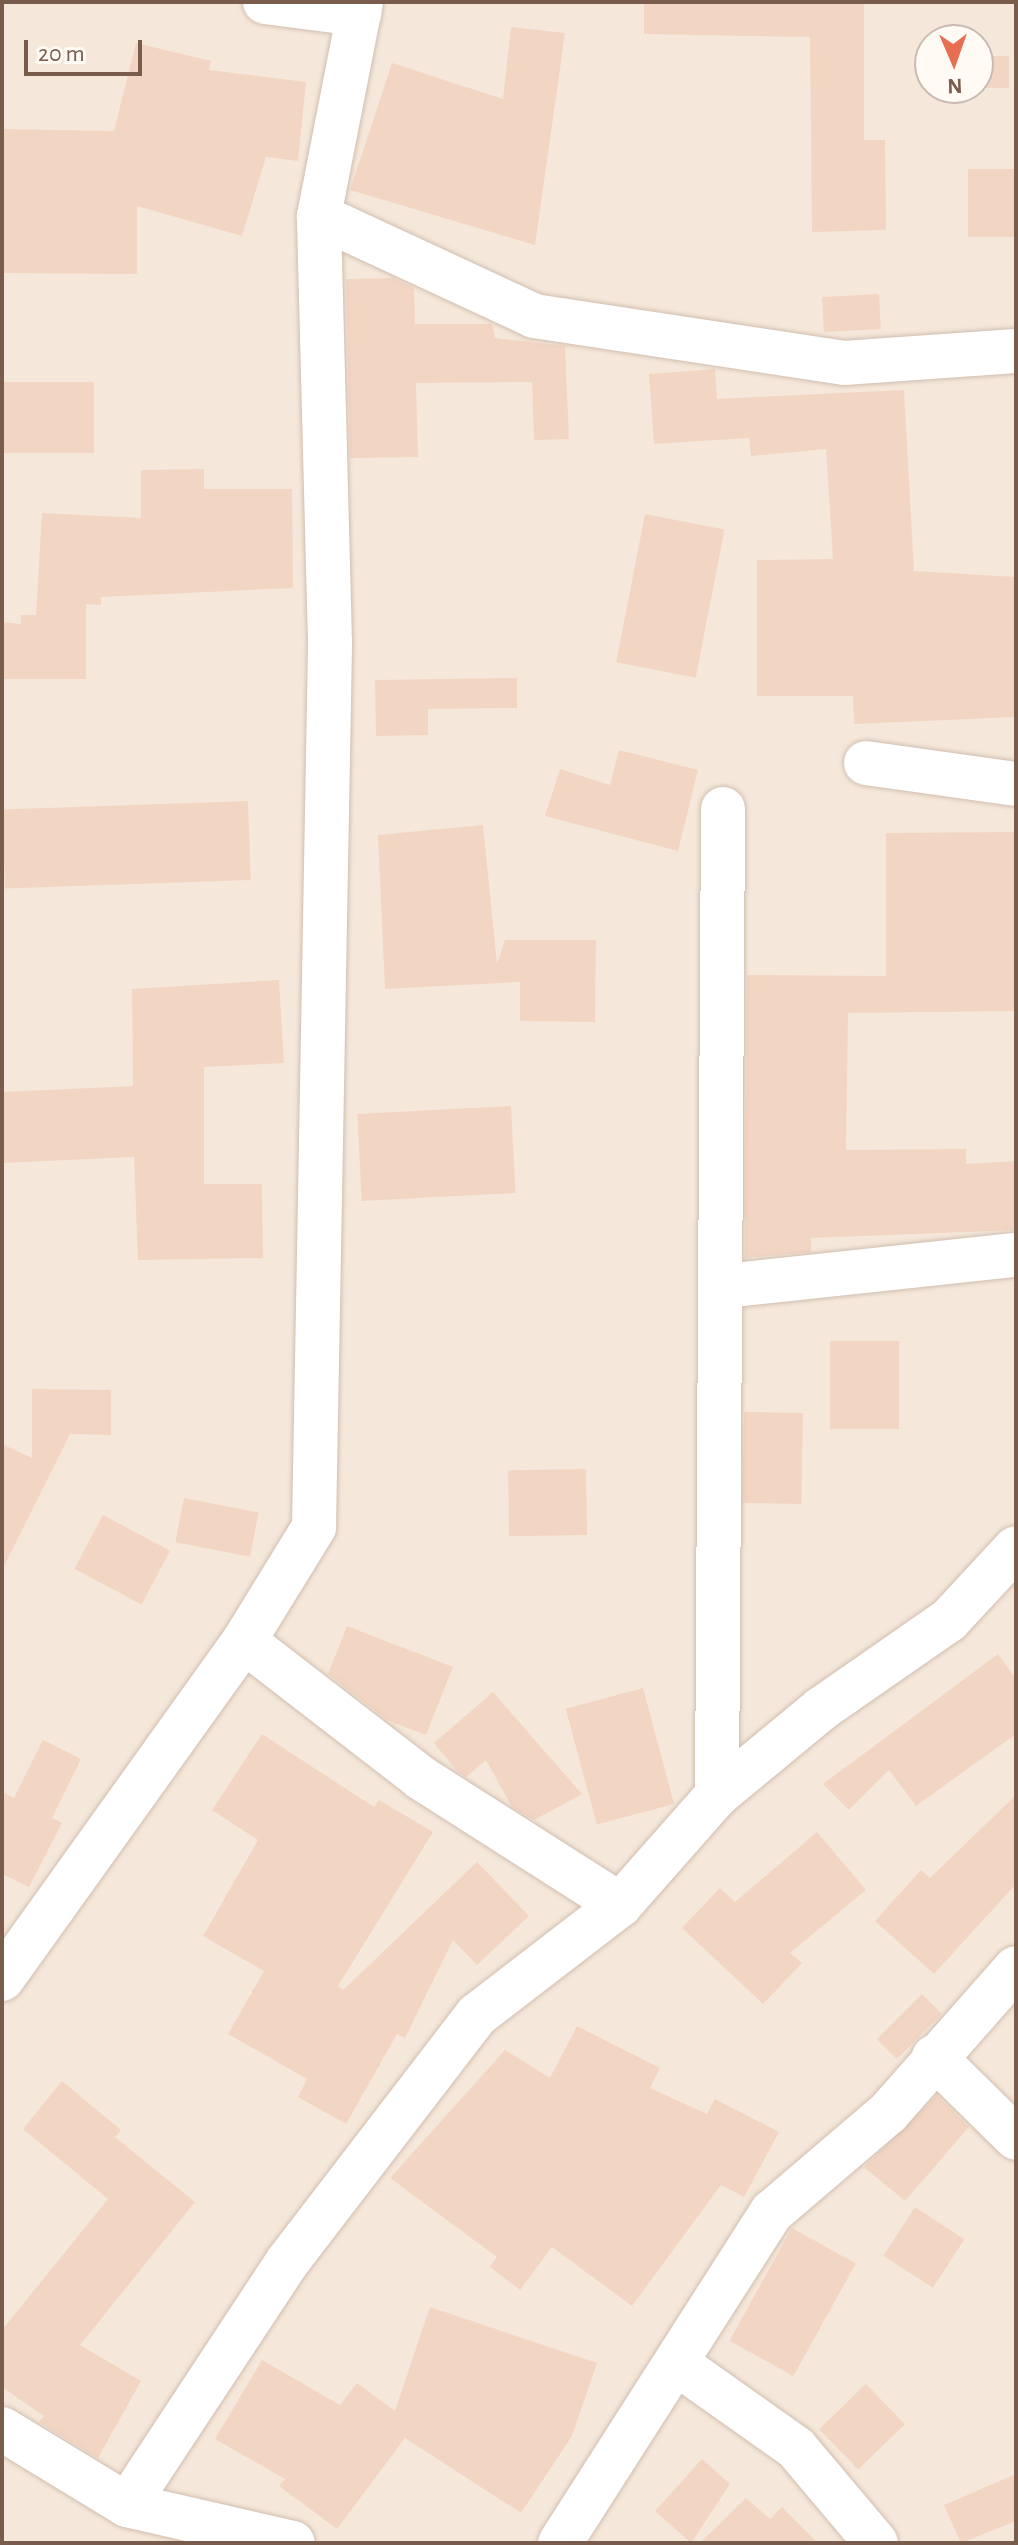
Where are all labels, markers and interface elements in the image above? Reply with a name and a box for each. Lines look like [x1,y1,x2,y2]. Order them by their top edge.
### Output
scale bar [28,24,146,74]
north arrow [914,24,994,104]
text: 20 m [38,42,85,66]
text: N [947,75,963,97]

